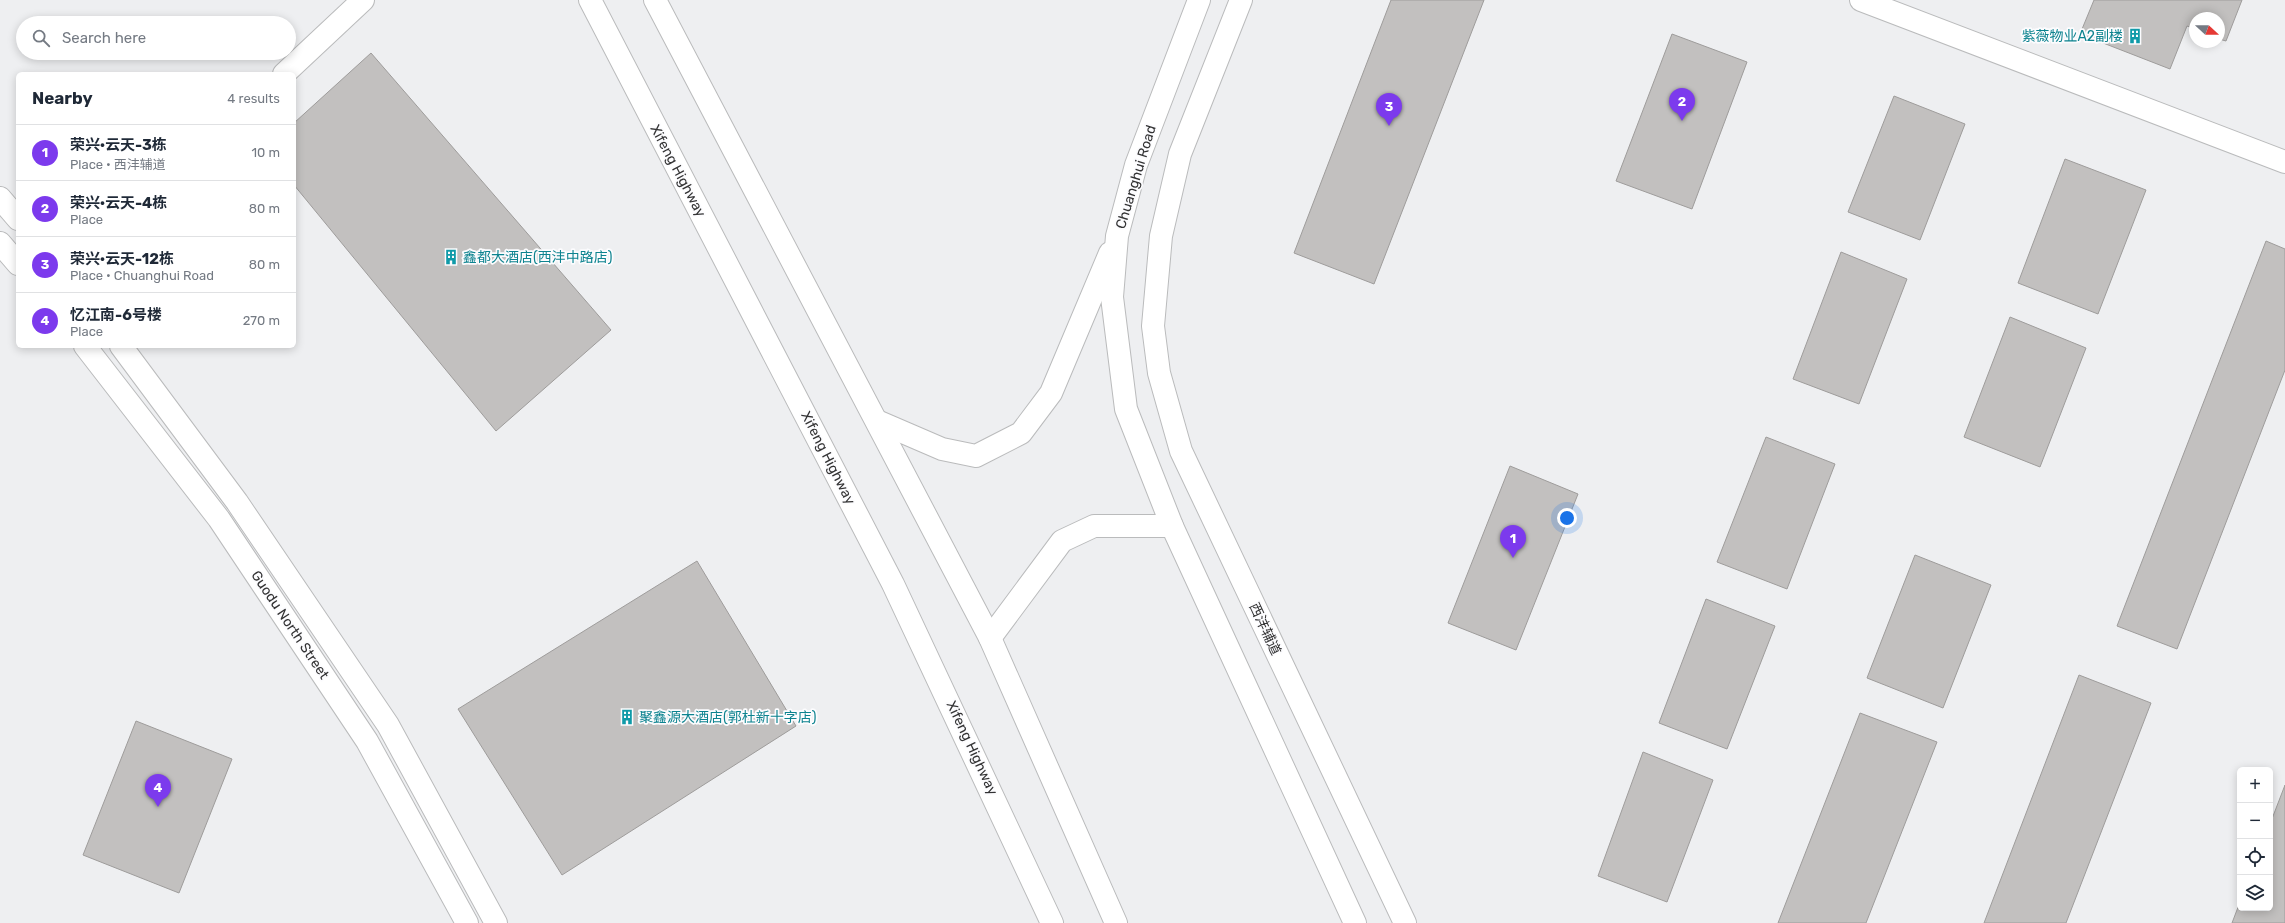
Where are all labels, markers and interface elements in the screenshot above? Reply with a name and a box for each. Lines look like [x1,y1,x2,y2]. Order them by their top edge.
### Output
north arrow [2189,12,2225,48]
search box [16,16,296,60]
icon: search [30,27,52,49]
building icon: 紫薇物业A2副楼 [2126,27,2144,45]
place label: 紫薇物业A2副楼 [2021,28,2123,45]
text: Search here [62,29,146,47]
text: Nearby [32,88,93,108]
pin: 2 [1669,88,1695,121]
text: 4 results [227,91,280,106]
pin: 3 [1376,93,1402,126]
street label: Xifeng Highway [647,122,710,220]
street label: Chuanghui Road [1112,123,1160,231]
text: 荣兴·云天-3栋 [70,136,167,154]
text: 1 [42,145,48,160]
text: 10 m [251,145,280,160]
text: Place · 西沣辅道 [70,157,166,172]
text: 荣兴·云天-4栋 [70,194,167,212]
text: 2 [41,201,49,216]
text: 80 m [249,201,280,216]
text: Place [70,212,103,227]
building icon: 鑫都大酒店(西沣中路店) [442,248,460,266]
place label: 鑫都大酒店(西沣中路店) [463,249,613,266]
text: 荣兴·云天-12栋 [70,250,174,268]
text: 3 [41,257,49,272]
text: 80 m [249,257,280,272]
text: Place · Chuanghui Road [70,268,214,283]
text: 忆江南-6号楼 [70,306,162,324]
text: 4 [41,313,49,328]
text: 270 m [243,313,280,328]
text: Place [70,324,103,339]
street label: Xifeng Highway [797,409,859,508]
your location [1557,508,1577,528]
pin: 1 [1500,525,1526,558]
street label: Guodu North Street [247,568,333,683]
street label: 西沣辅道 [1245,600,1285,658]
street label: Xifeng Highway [943,698,1001,798]
building icon: 聚鑫源大酒店(郭杜新十字店) [618,708,636,726]
place label: 聚鑫源大酒店(郭杜新十字店) [639,709,817,726]
map controls [2237,767,2273,911]
button: + [2237,767,2273,803]
pin: 4 [145,774,171,807]
button: − [2237,803,2273,839]
button: locate [2237,839,2273,875]
button: layers [2237,875,2273,911]

